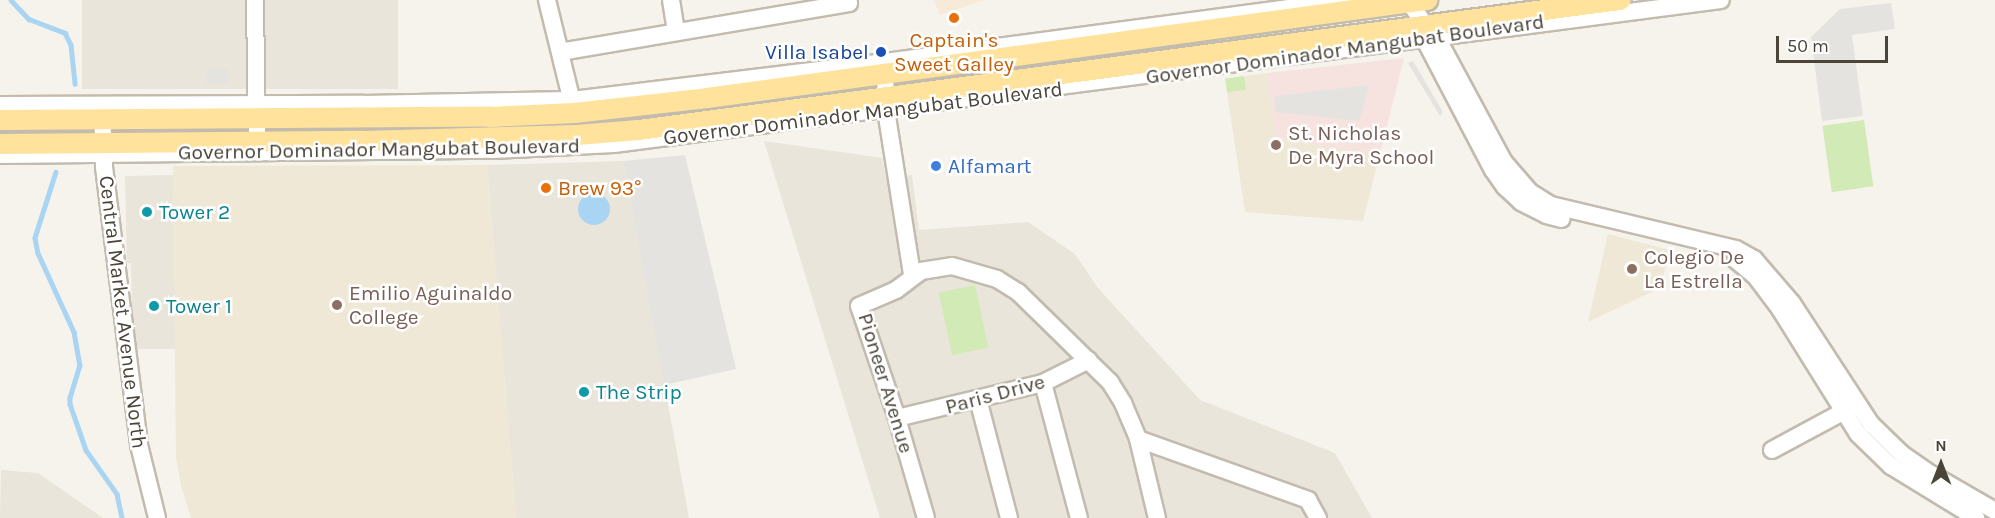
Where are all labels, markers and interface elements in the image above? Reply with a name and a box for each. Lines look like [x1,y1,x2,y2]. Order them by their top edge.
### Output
street label: Governor Dominador Mangubat Boulevard [1144,9,1546,89]
marker: Captain's Sweet Galley [947,11,961,25]
scale bar [1779,24,1892,62]
place label: Captain's Sweet Galley [894,27,1014,77]
text: 50 m [1787,35,1829,57]
place label: Villa Isabel [765,39,869,65]
marker: Villa Isabel [874,45,888,59]
street label: Governor Dominador Mangubat Boulevard [662,76,1064,150]
place label: St. Nicholas De Myra School [1288,120,1434,170]
street label: Governor Dominador Mangubat Boulevard [178,133,580,165]
marker: St. Nicholas De Myra School [1269,138,1283,152]
place label: Alfamart [948,153,1031,179]
marker: Alfamart [929,159,943,173]
street label: Central Market Avenue North [94,174,152,450]
place label: Brew 93° [558,175,641,201]
marker: Brew 93° [539,181,553,195]
place label: Tower 2 [159,199,230,225]
marker: Tower 2 [140,205,154,219]
place label: Colegio De La Estrella [1644,244,1744,294]
marker: Colegio De La Estrella [1625,262,1639,276]
place label: Emilio Aguinaldo College [349,280,512,330]
place label: Tower 1 [166,293,232,319]
marker: Emilio Aguinaldo College [330,298,344,312]
marker: Tower 1 [147,299,161,313]
street label: Pioneer Avenue [853,310,919,456]
street label: Paris Drive [942,369,1048,419]
place label: The Strip [596,379,682,405]
marker: The Strip [577,385,591,399]
north arrow [1911,434,1971,494]
text: N [1935,436,1947,455]

